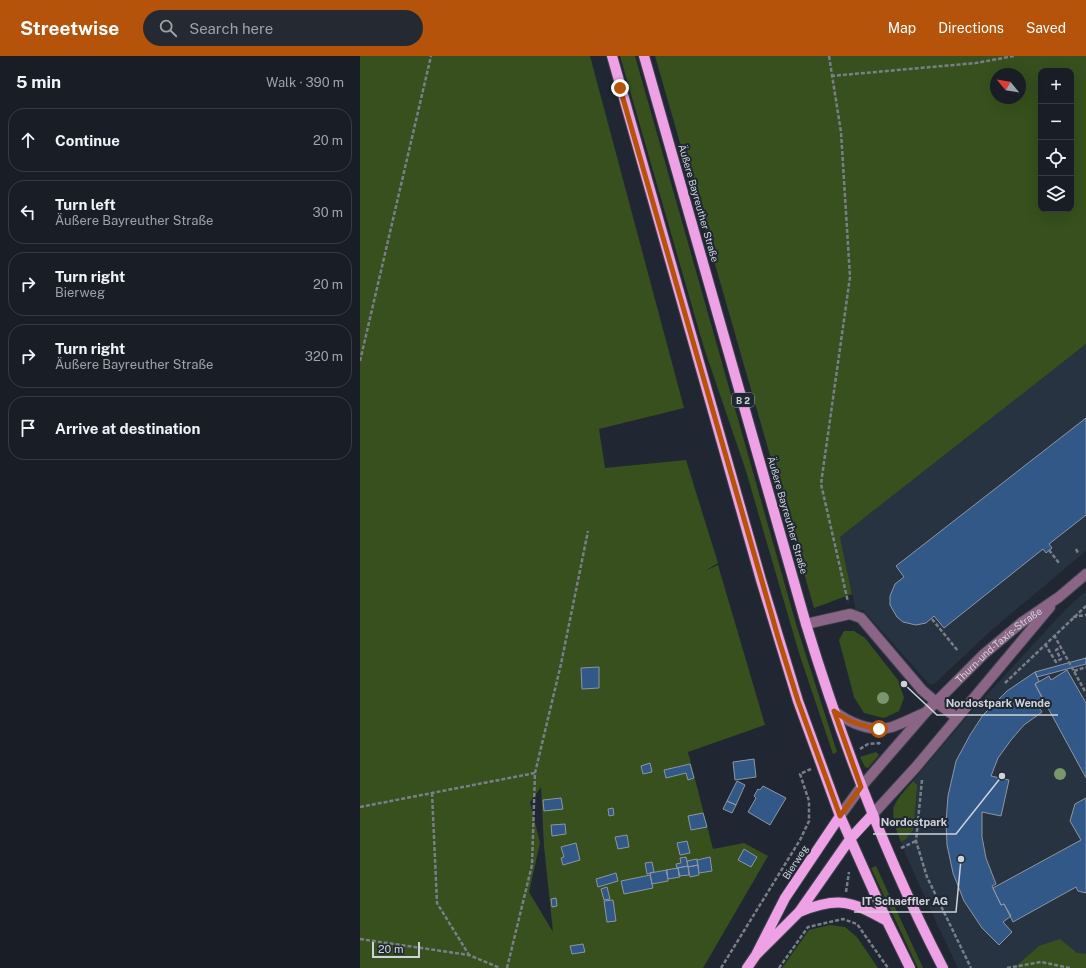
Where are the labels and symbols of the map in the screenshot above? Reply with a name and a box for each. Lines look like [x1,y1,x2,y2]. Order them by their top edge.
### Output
north arrow [990,68,1026,104]
route end [611,79,629,97]
street label: Äußere Bayreuther Straße [676,143,722,264]
road number: B 2 [732,393,754,407]
street label: Äußere Bayreuther Straße [765,455,811,576]
street label: Thurn-und-Taxis-Straße [953,604,1044,685]
callout: Nordostpark Wende [937,692,1058,715]
text: Nordostpark Wende [946,697,1050,709]
route start [870,720,888,738]
callout: Nordostpark [873,811,956,834]
text: Nordostpark [881,816,948,828]
street label: Bierweg [779,843,811,881]
callout: IT Schaeffler AG [854,889,956,912]
text: IT Schaeffler AG [862,895,948,907]
scale bar [372,940,420,959]

